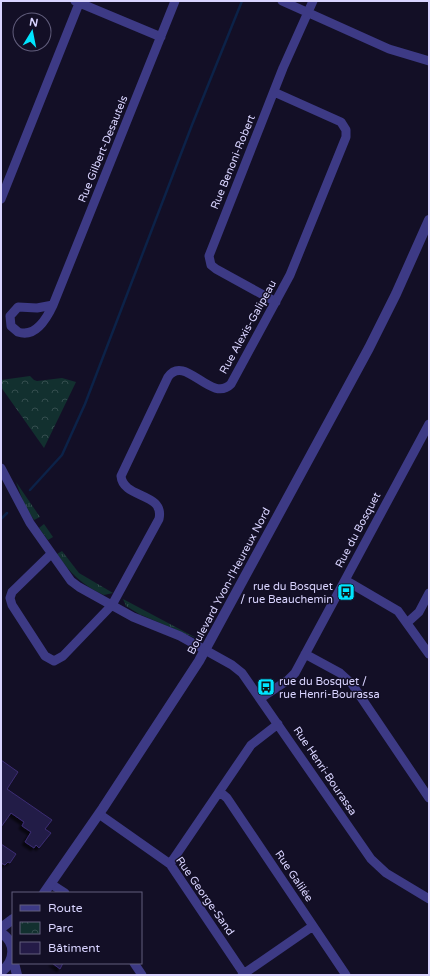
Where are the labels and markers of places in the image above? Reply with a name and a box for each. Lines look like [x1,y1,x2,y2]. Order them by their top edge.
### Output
place label: rue du Bosquet / rue Beauchemin [240,580,333,606]
bus stop icon: rue du Bosquet / rue Beauchemin [336,582,356,602]
place label: rue du Bosquet / rue Henri-Bourassa [279,675,380,701]
bus stop icon: rue du Bosquet / rue Henri-Bourassa [256,677,276,697]

